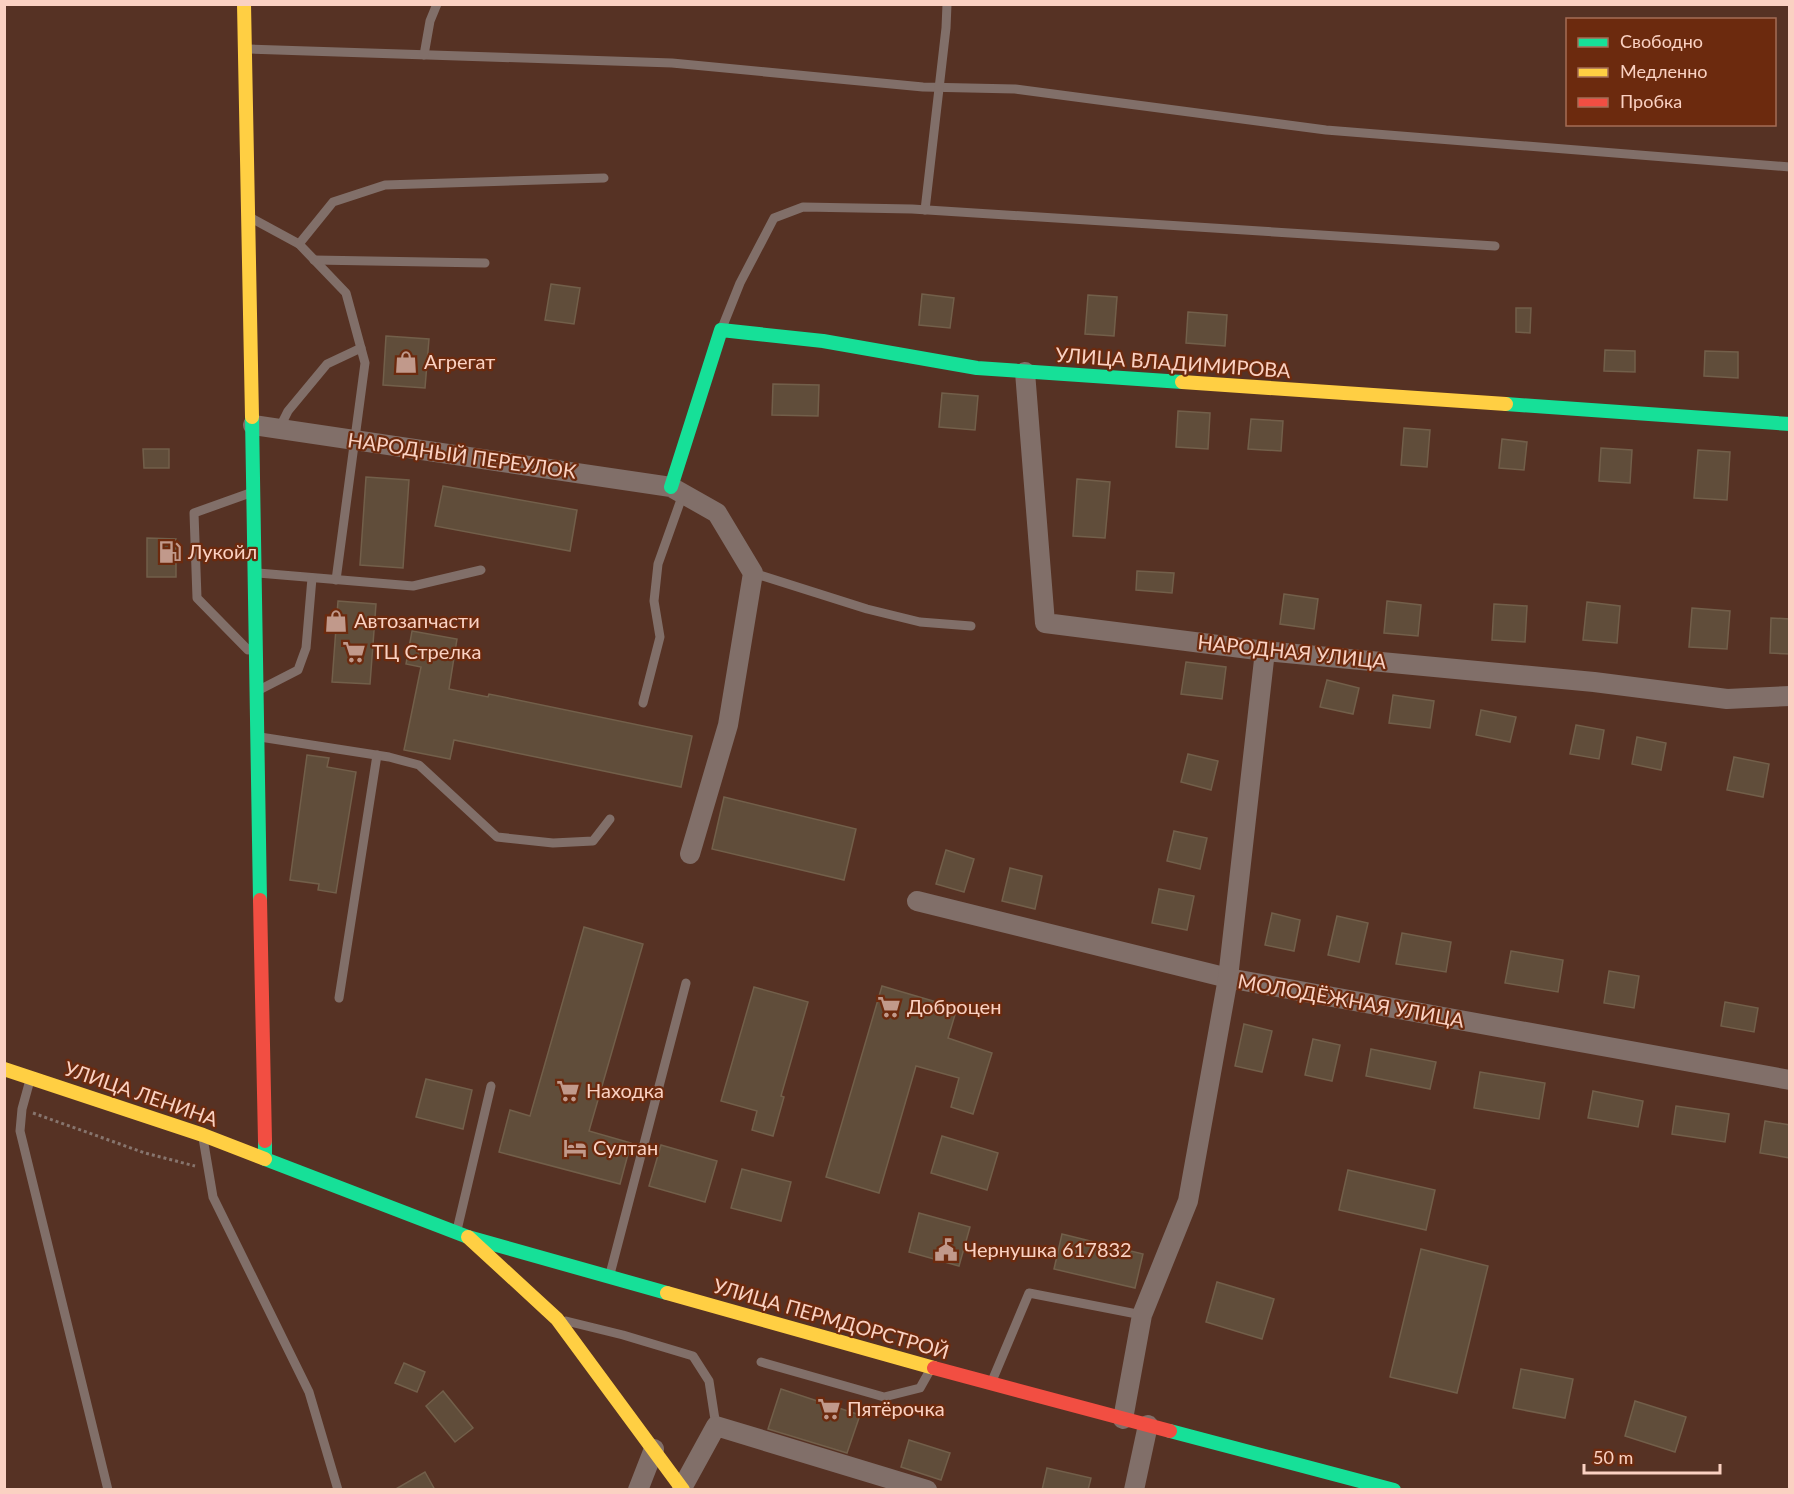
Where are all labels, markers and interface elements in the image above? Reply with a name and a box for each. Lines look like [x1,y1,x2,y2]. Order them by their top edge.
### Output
legend [1566,18,1776,126]
text: Свободно [1620,30,1703,52]
text: Медленно [1620,60,1708,82]
text: Пробка [1620,90,1682,112]
street label: УЛИЦА ВЛАДИМИРОВА [1055,342,1292,382]
shop icon: Агрегат [393,349,419,375]
place label: Агрегат [424,349,495,373]
street label: НАРОДНЫЙ ПЕРЕУЛОК [346,427,579,483]
fuel station icon: Лукойл [157,539,183,565]
place label: Лукойл [187,539,257,563]
shop icon: Автозапчасти [323,608,349,634]
place label: Автозапчасти [354,608,480,632]
street label: НАРОДНАЯ УЛИЦА [1197,629,1388,673]
supermarket icon: ТЦ Стрелка [341,639,367,665]
place label: ТЦ Стрелка [372,639,481,663]
street label: МОЛОДЁЖНАЯ УЛИЦА [1236,968,1467,1032]
supermarket icon: Доброцен [876,994,902,1020]
place label: Доброцен [907,994,1001,1018]
street label: УЛИЦА ЛЕНИНА [61,1056,222,1131]
supermarket icon: Находка [555,1078,581,1104]
place label: Находка [586,1078,664,1102]
hotel icon: Султан [562,1135,588,1161]
place label: Султан [593,1135,658,1159]
public building icon: Чернушка 617832 [933,1237,959,1263]
place label: Чернушка 617832 [964,1237,1132,1261]
street label: УЛИЦА ПЕРМДОРСТРОЙ [711,1273,952,1363]
supermarket icon: Пятёрочка [816,1396,842,1422]
place label: Пятёрочка [847,1396,945,1420]
scale bar [1584,1437,1720,1475]
text: 50 m [1593,1446,1633,1468]

